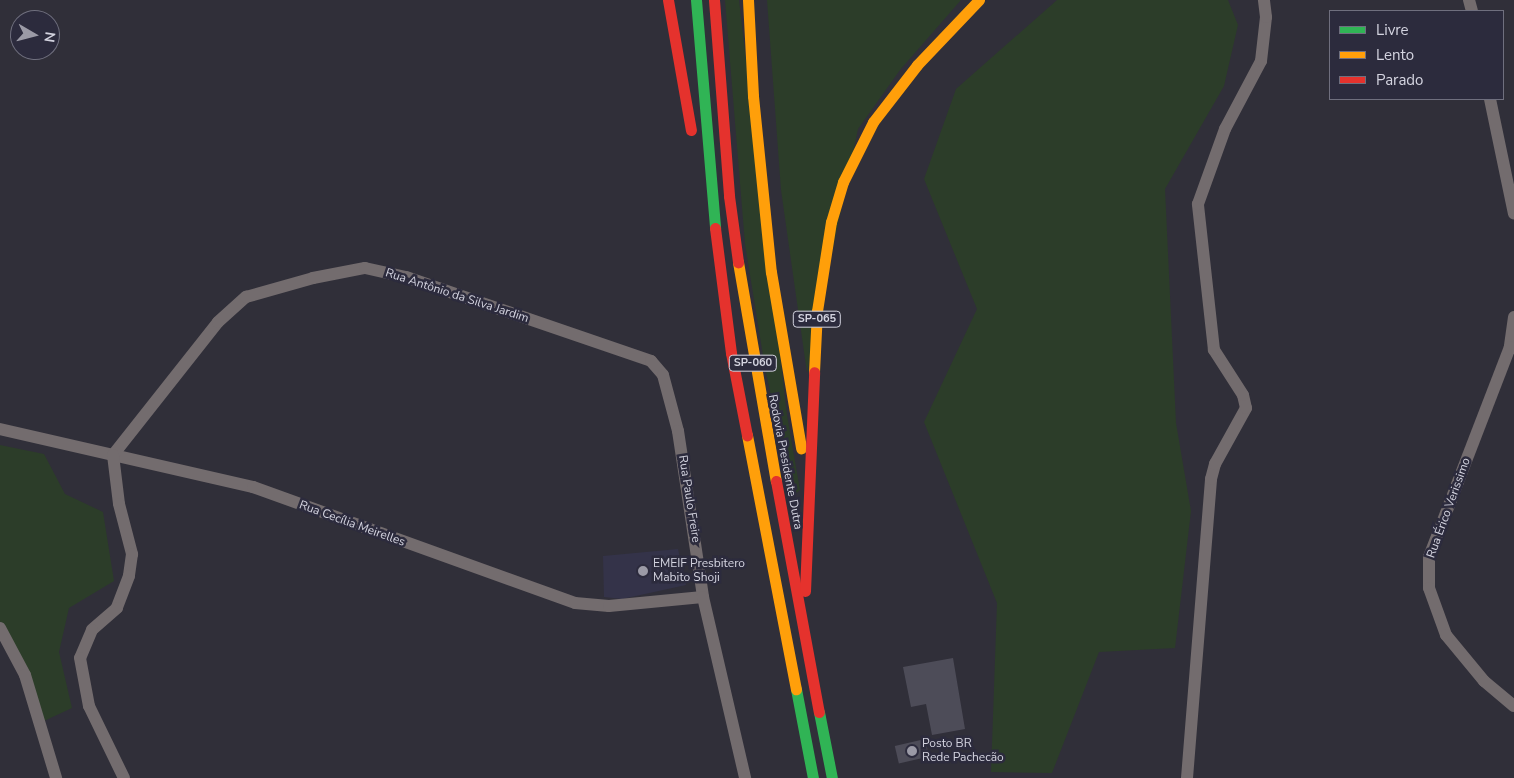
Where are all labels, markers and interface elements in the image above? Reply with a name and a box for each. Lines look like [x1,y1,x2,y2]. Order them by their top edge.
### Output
north arrow [10,10,60,60]
legend [1329,10,1504,100]
text: Livre [1376,20,1409,40]
text: N [39,30,59,44]
text: Lento [1376,45,1414,65]
text: Parado [1376,70,1423,90]
street label: Rua Antônio da Silva Jardim [383,266,531,326]
road number: SP-065 [792,310,842,328]
road number: SP-060 [728,354,778,372]
street label: Rodovia Presidente Dutra [765,393,805,531]
street label: Rua Paulo Freire [675,454,703,544]
street label: Rua Érico Verissimo [1424,456,1474,560]
street label: Rua Cecília Meirelles [297,498,407,550]
place label: EMEIF Presbitero Mabito Shoji [653,557,745,585]
marker: EMEIF Presbitero Mabito Shoji [637,565,649,577]
place label: Posto BR Rede Pachecão [922,737,1004,765]
marker: Posto BR Rede Pachecão [906,745,918,757]

